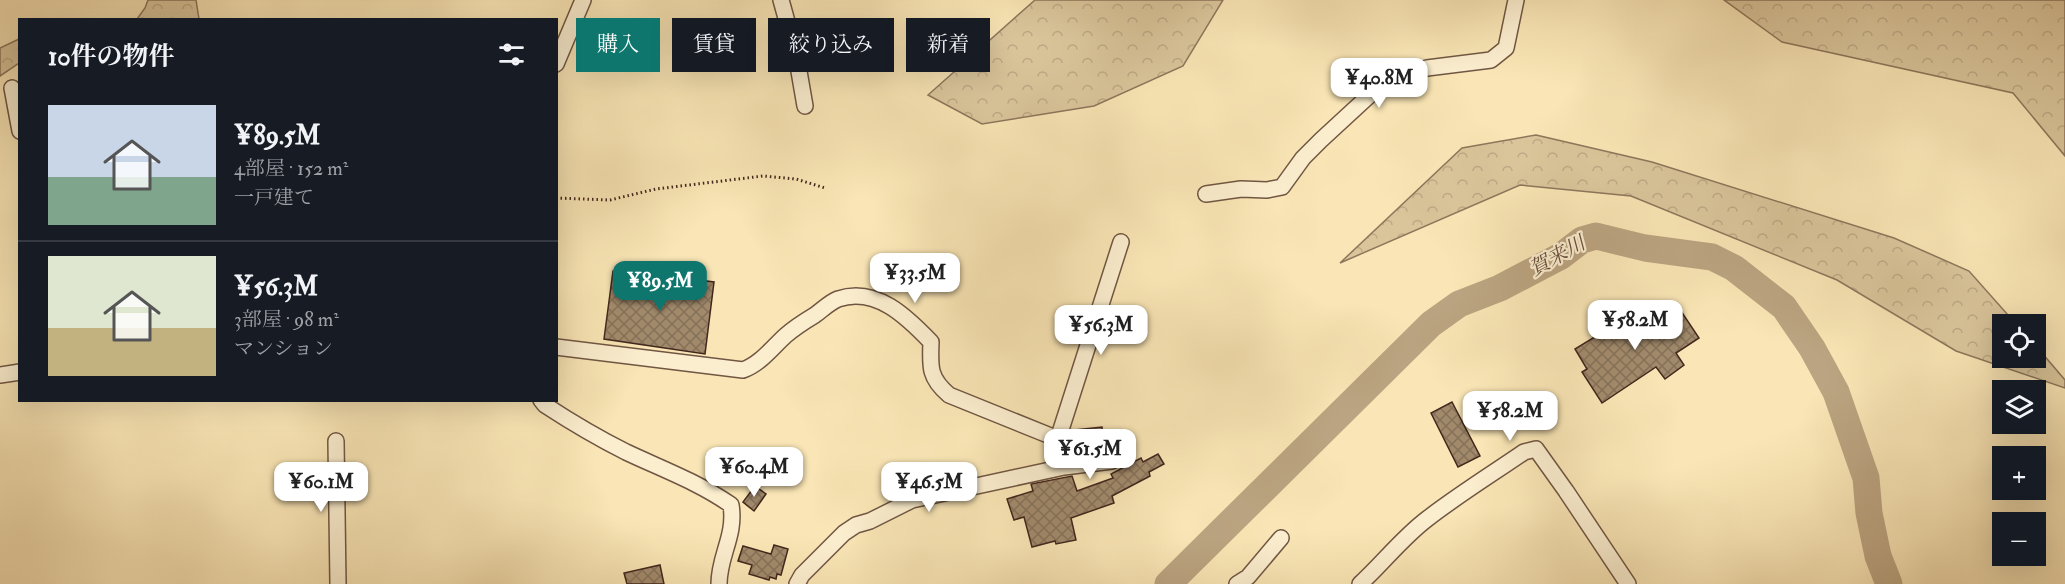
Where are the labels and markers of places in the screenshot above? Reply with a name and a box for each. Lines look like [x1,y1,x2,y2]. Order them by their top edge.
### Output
pin: ¥40.8M [1330,58,1428,109]
pin: ¥33.5M [866,253,964,304]
pin: ¥89.5M [611,261,709,312]
pin: ¥58.2M [1586,300,1684,351]
pin: ¥56.3M [1052,305,1150,356]
pin: ¥58.2M [1461,391,1559,442]
pin: ¥61.5M [1041,429,1139,480]
pin: ¥60.4M [705,447,803,498]
pin: ¥60.1M [272,462,370,513]
pin: ¥46.5M [880,462,978,513]

